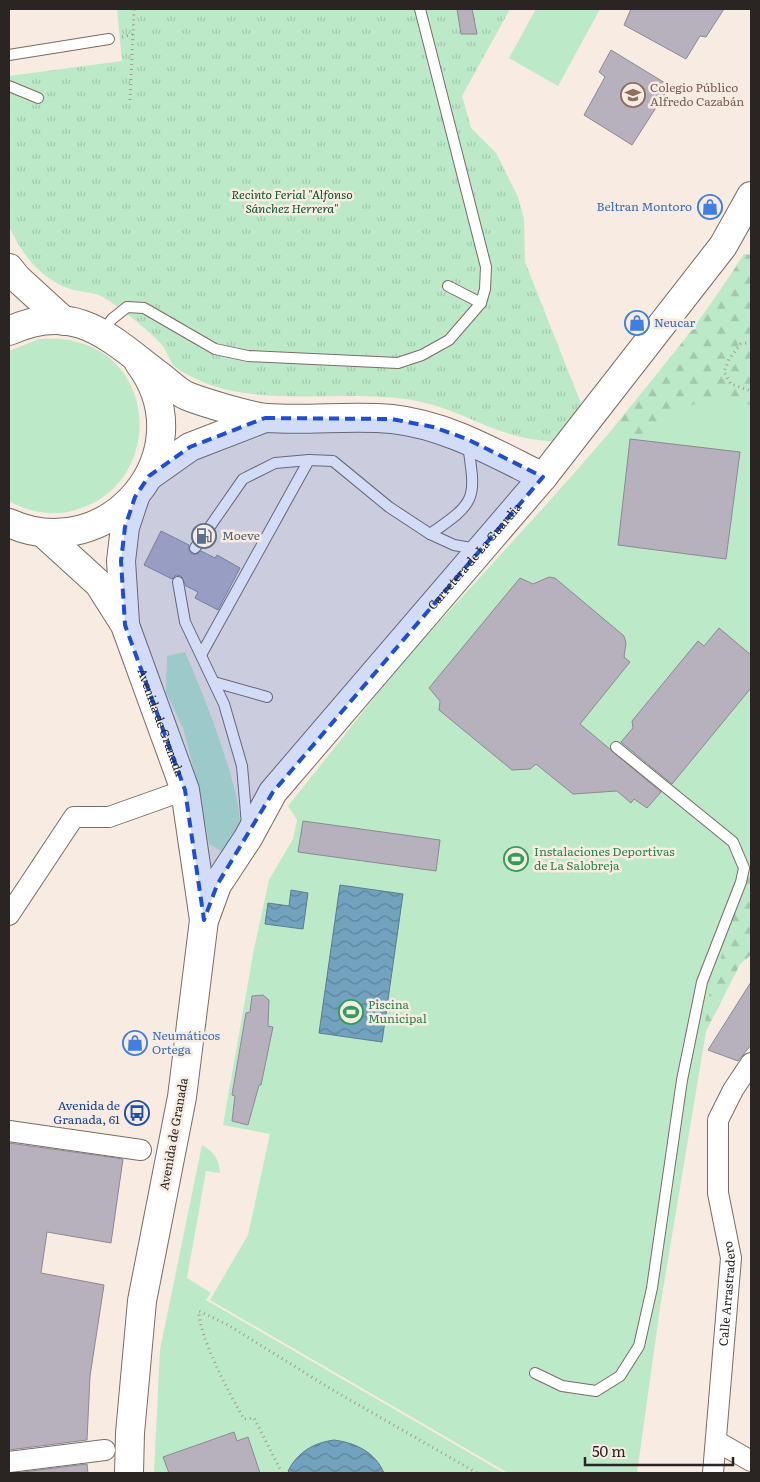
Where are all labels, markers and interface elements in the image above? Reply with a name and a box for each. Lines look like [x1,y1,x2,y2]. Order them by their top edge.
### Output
place label: Colegio Público Alfredo Cazabán [650,78,744,110]
school or university icon: Colegio Público Alfredo Cazabán [620,82,646,108]
park label: Recinto Ferial "Alfonso Sánchez Herrera" [231,185,353,217]
shop icon: Beltran Montoro [697,194,723,220]
place label: Beltran Montoro [597,197,692,215]
shop icon: Neucar [624,310,650,336]
place label: Neucar [654,313,696,331]
street label: Carretera de La Guardia [423,498,526,613]
fuel station icon: Moeve [191,523,217,549]
place label: Moeve [222,526,260,544]
street label: Avenida de Granada [133,665,189,779]
place label: Instalaciones Deportivas de La Salobreja [534,842,675,874]
sports icon: Instalaciones Deportivas de La Salobreja [503,846,529,872]
place label: Piscina Municipal [368,995,427,1027]
sports icon: Piscina Municipal [338,999,364,1025]
place label: Neumáticos Ortega [152,1026,221,1058]
shop icon: Neumáticos Ortega [122,1030,148,1056]
street label: Avenida de Granada [154,1076,192,1191]
place label: Avenida de Granada, 61 [53,1096,120,1128]
bus stop icon: Avenida de Granada, 61 [124,1100,150,1126]
street label: Calle Arrastradero [714,1240,739,1347]
scale bar [585,1434,732,1466]
text: 50 m [592,1439,626,1462]

